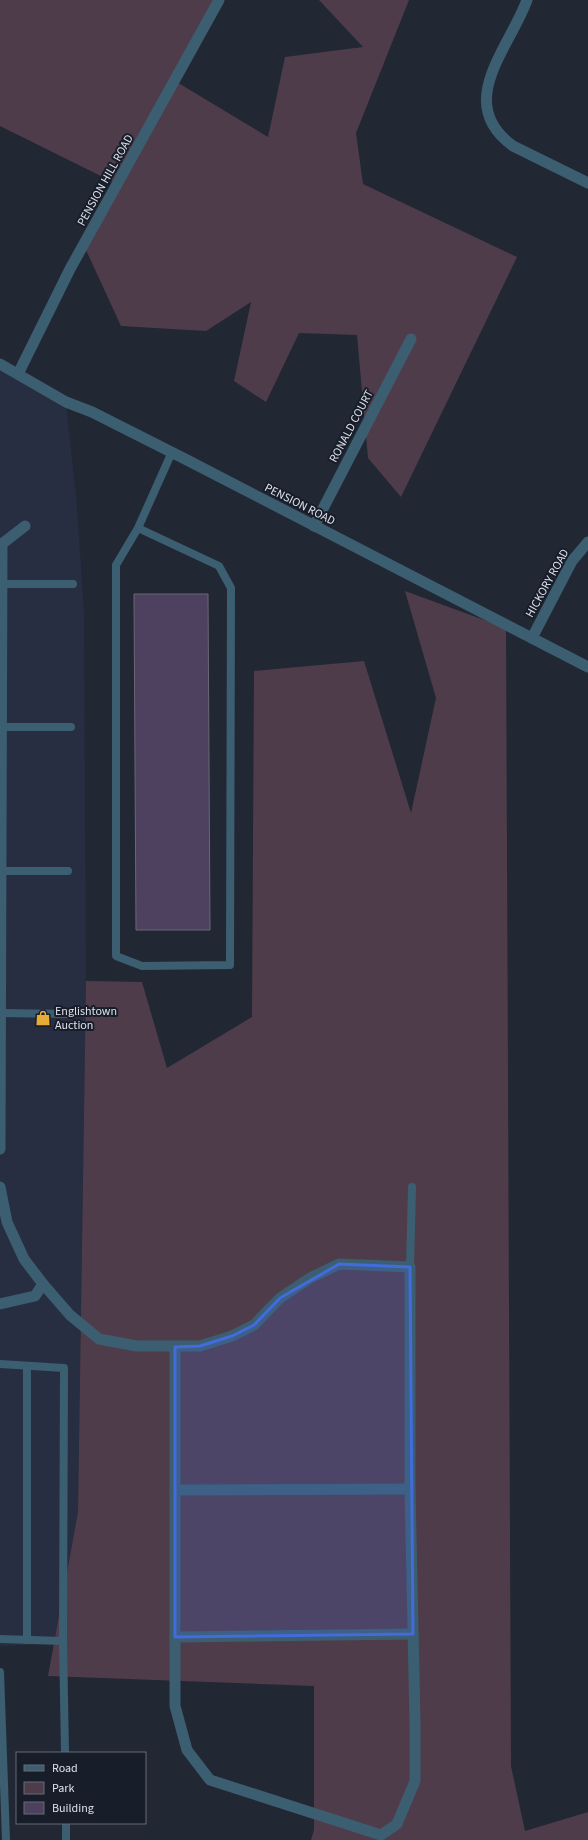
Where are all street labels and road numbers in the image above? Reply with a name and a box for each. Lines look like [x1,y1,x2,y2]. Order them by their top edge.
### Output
street label: PENSION HILL ROAD [73,131,138,229]
street label: RONALD COURT [325,386,378,466]
street label: PENSION ROAD [262,479,338,530]
street label: HICKORY ROAD [522,546,573,621]

